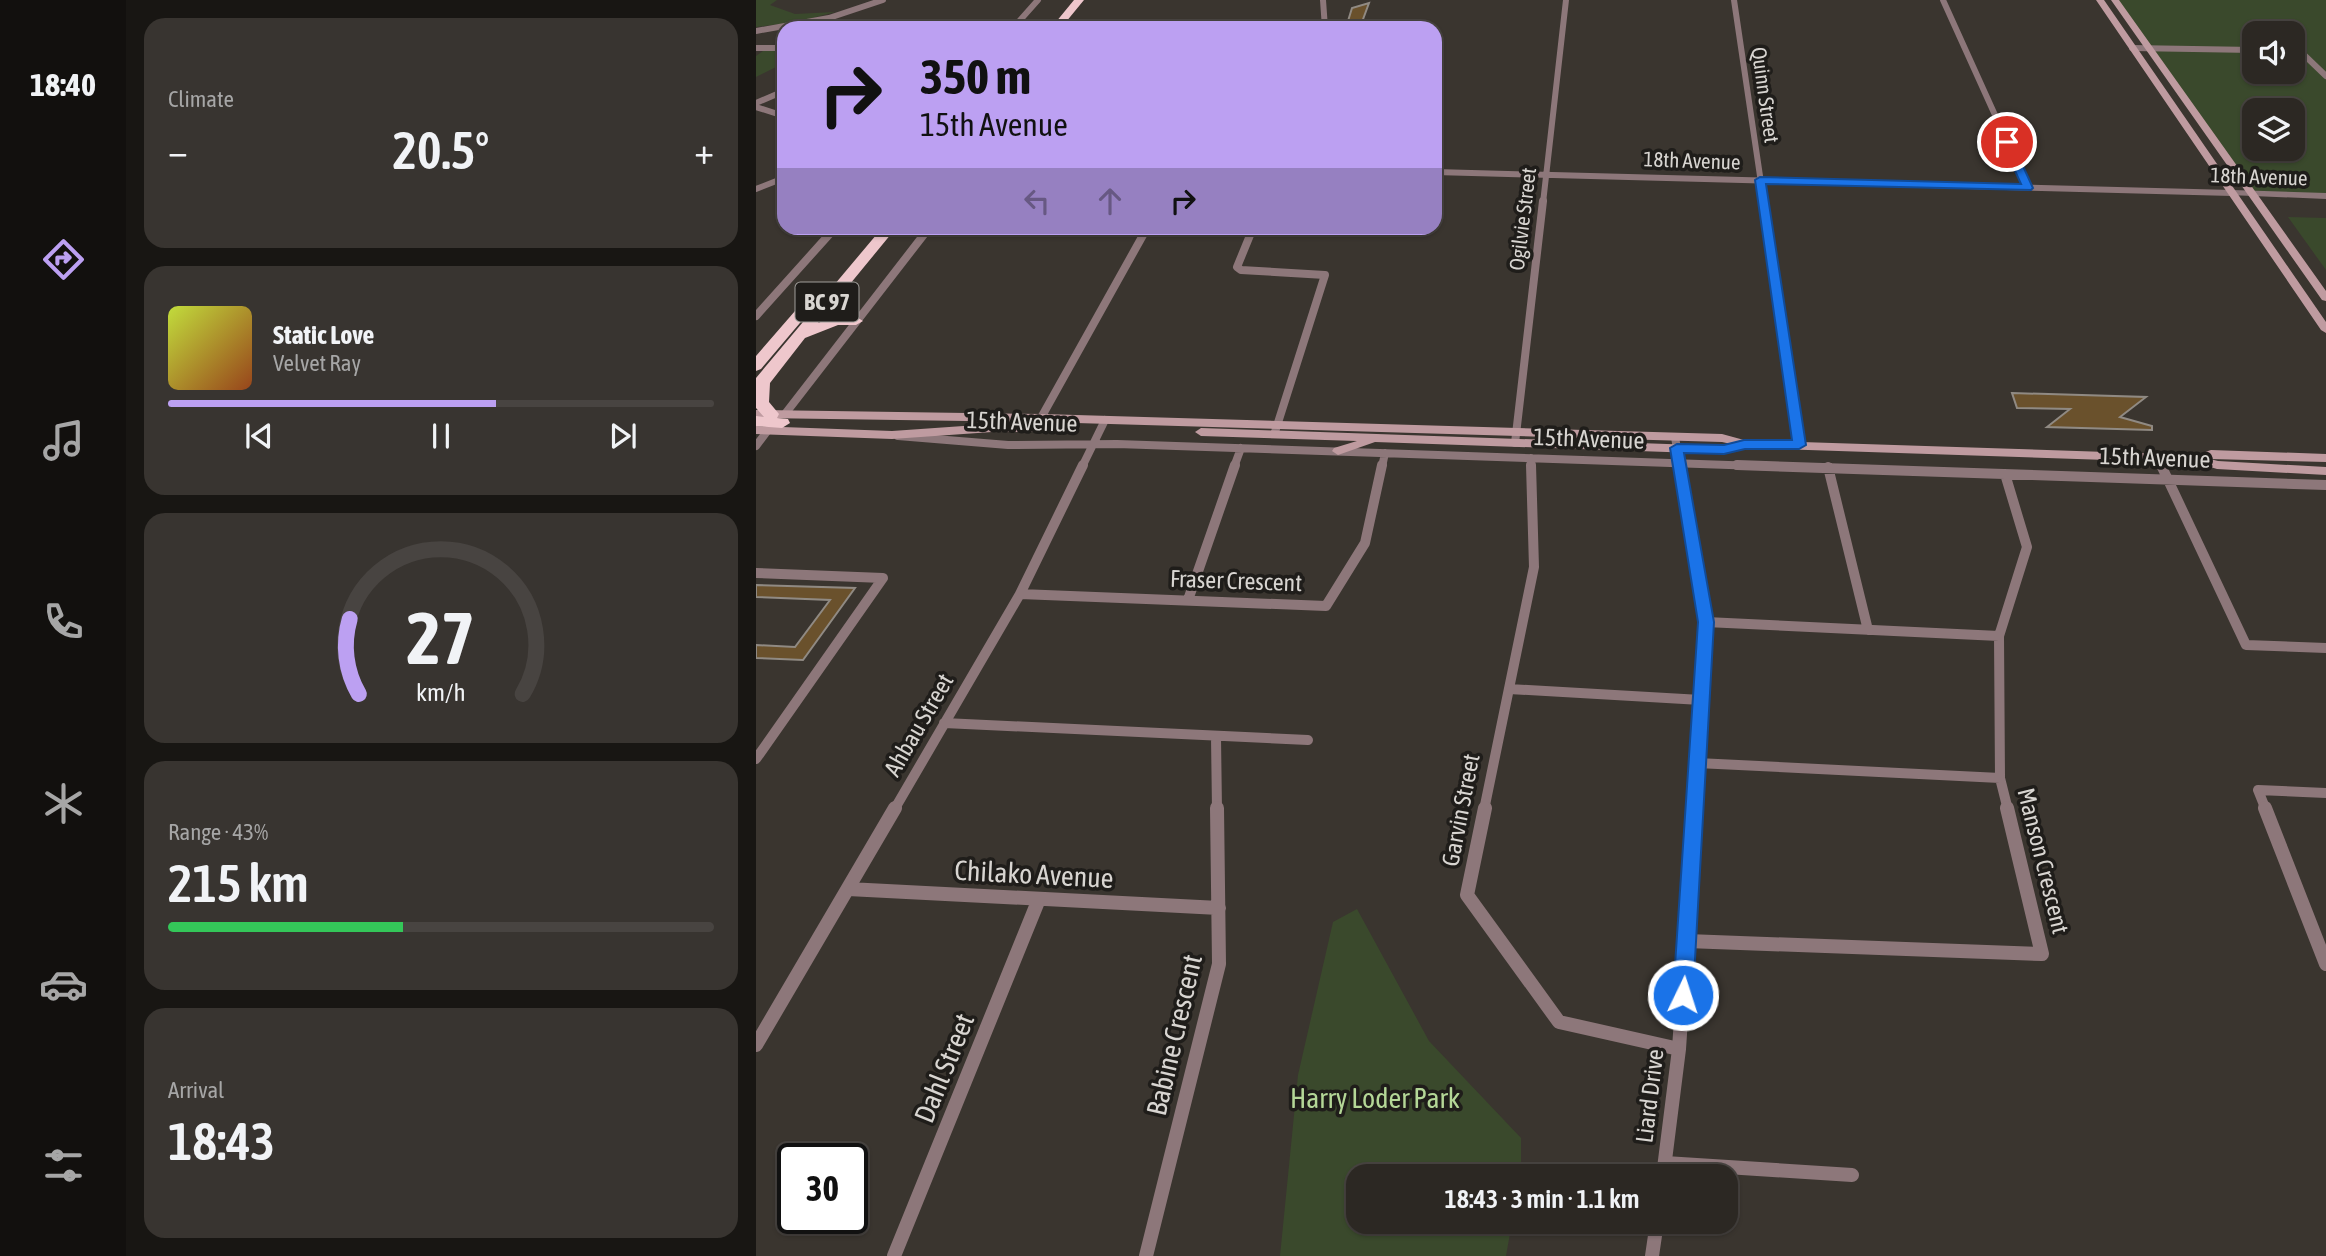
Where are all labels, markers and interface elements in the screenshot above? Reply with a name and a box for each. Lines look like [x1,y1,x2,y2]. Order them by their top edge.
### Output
map controls [2242,21,2305,161]
button: sound [2242,21,2305,84]
street label: Quinn Street [1747,45,1785,144]
text: 350 m [920,48,1031,104]
icon: right [805,49,896,140]
text: 18:40 [30,66,96,103]
text: Climate [168,86,234,112]
button: layers [2242,98,2305,161]
text: 15th Avenue [920,106,1068,143]
pin [1977,112,2037,172]
text: 20.5° [393,120,489,180]
icon: arrive [1988,123,2026,161]
text: − [168,129,188,172]
text: + [694,129,714,172]
street label: 18th Avenue [1643,146,1741,174]
street label: 18th Avenue [2210,162,2308,190]
street label: Ogilvie Street [1504,166,1540,272]
icon: left [1018,182,1056,220]
icon: ahead [1091,182,1129,220]
icon: right [1164,182,1202,220]
icon: directions [39,235,88,284]
road number: BC 97 [796,282,858,322]
text: Static Love [273,320,374,350]
text: Velvet Ray [273,350,361,376]
street label: 15th Avenue [966,406,1078,437]
icon: music [39,416,88,465]
icon: previous [240,417,278,455]
icon: pause [422,417,460,455]
icon: next [604,417,642,455]
street label: 15th Avenue [1533,423,1645,454]
street label: 15th Avenue [2099,442,2211,473]
street label: Fraser Crescent [1169,565,1303,596]
text: 27 [407,596,475,679]
icon: phone [39,597,88,646]
street label: Ahbau Street [879,669,959,781]
text: km/h [416,678,466,706]
street label: Garvin Street [1436,751,1485,868]
icon: climate [39,779,88,828]
street label: Manson Crescent [2012,785,2075,937]
text: Range · 43% [168,819,268,845]
text: 215 km [168,853,309,913]
street label: Chilako Avenue [954,854,1114,894]
street label: Babine Crescent [1140,951,1208,1119]
position arrow [1646,958,1720,1032]
icon: car [39,960,88,1009]
street label: Dahl Street [908,1009,980,1127]
street label: Liard Drive [1630,1047,1669,1144]
text: Arrival [168,1077,224,1103]
park label: Harry Loder Park [1290,1082,1460,1114]
text: 18:43 [168,1111,275,1171]
icon: filters [39,1141,88,1190]
speed limit sign: 30 [777,1143,868,1234]
text: 18:43 · 3 min · 1.1 km [1445,1184,1639,1214]

